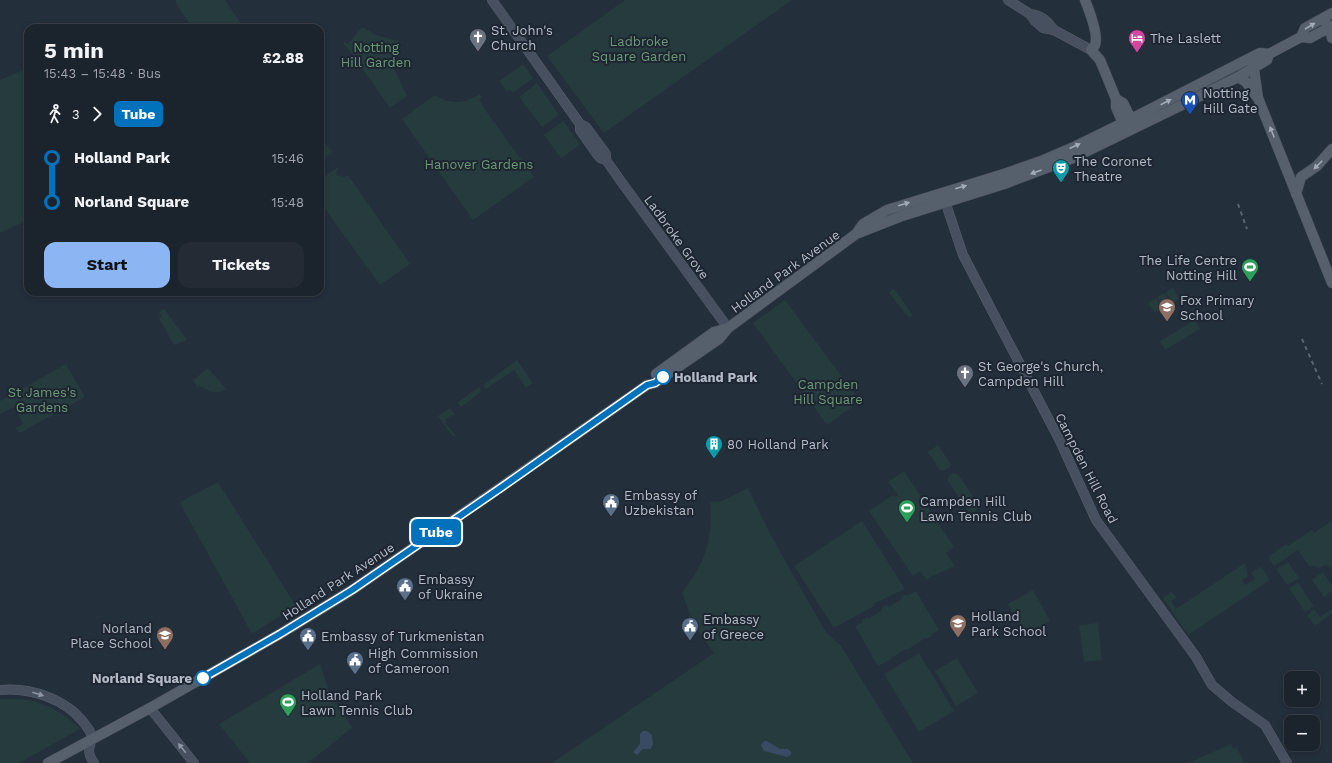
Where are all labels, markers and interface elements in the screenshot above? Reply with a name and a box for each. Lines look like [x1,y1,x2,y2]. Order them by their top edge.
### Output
one-way arrow [1305,22,1315,30]
place label: St. John's Church [491,23,553,53]
church icon: St. John's Church [468,27,488,52]
hotel icon: The Laslett [1127,28,1147,53]
place label: The Laslett [1150,31,1221,46]
park label: Ladbroke Square Garden [592,34,686,64]
text: 5 min [44,38,104,63]
park label: Notting Hill Garden [341,40,411,70]
text: £2.88 [263,49,304,67]
text: 15:43 – 15:48 · Bus [44,66,161,81]
place label: Notting Hill Gate [1203,86,1257,116]
metro station icon: Notting Hill Gate [1180,90,1200,115]
one-way arrow [1160,98,1171,105]
icon: walk [44,103,66,125]
icon: forward [86,103,108,125]
text: Tube [122,106,155,122]
text: 3 [72,107,80,122]
one-way arrow [1268,126,1274,138]
one-way arrow [1069,143,1081,149]
text: Holland Park [74,149,170,167]
text: 15:46 [272,151,304,166]
place label: The Coronet Theatre [1074,154,1153,184]
park label: Hanover Gardens [425,157,534,172]
theatre icon: The Coronet Theatre [1051,158,1071,183]
one-way arrow [1313,160,1323,170]
one-way arrow [1029,170,1041,176]
one-way arrow [955,184,967,190]
street label: Ladbroke Grove [641,192,712,282]
text: Norland Square [74,193,189,211]
text: 15:48 [272,195,304,210]
one-way arrow [899,201,911,207]
street label: Holland Park Avenue [728,227,843,316]
button: Start [44,242,170,288]
button: Tickets [178,242,304,288]
place label: The Life Centre Notting Hill [1139,253,1237,283]
sports icon: The Life Centre Notting Hill [1240,257,1260,282]
place label: Fox Primary School [1180,293,1255,323]
school or university icon: Fox Primary School [1157,297,1177,322]
place label: St George's Church, Campden Hill [978,359,1103,389]
church icon: St George's Church, Campden Hill [955,363,975,388]
marker: Holland Park [655,369,671,385]
place label: Holland Park [674,370,758,385]
park label: Campden Hill Square [793,377,863,407]
park label: St James's Gardens [8,385,77,415]
street label: Campden Hill Road [1052,411,1121,526]
building icon: 80 Holland Park [704,434,724,459]
place label: 80 Holland Park [727,437,829,452]
place label: Embassy of Uzbekistan [624,488,697,518]
public building icon: Embassy of Uzbekistan [601,492,621,517]
place label: Campden Hill Lawn Tennis Club [920,494,1032,524]
sports icon: Campden Hill Lawn Tennis Club [897,498,917,523]
line badge: Tube [408,519,464,545]
text: Tube [419,524,453,540]
street label: Holland Park Avenue [279,540,397,623]
place label: Embassy of Ukraine [418,572,483,602]
public building icon: Embassy of Ukraine [395,576,415,601]
place label: Holland Park School [971,609,1046,639]
place label: Embassy of Greece [703,612,764,642]
school or university icon: Holland Park School [948,613,968,638]
public building icon: Embassy of Greece [680,616,700,641]
place label: Norland Place School [70,621,152,651]
school or university icon: Norland Place School [155,625,175,650]
public building icon: Embassy of Turkmenistan [298,626,318,651]
place label: Embassy of Turkmenistan [321,629,484,644]
place label: High Commission of Cameroon [368,646,478,676]
public building icon: High Commission of Cameroon [345,650,365,675]
marker: Norland Square [195,670,211,686]
place label: Norland Square [92,671,192,686]
map controls [1284,671,1320,751]
button: + [1284,671,1320,707]
place label: Holland Park Lawn Tennis Club [301,688,413,718]
one-way arrow [32,691,44,697]
sports icon: Holland Park Lawn Tennis Club [278,692,298,717]
button: − [1284,715,1320,751]
one-way arrow [178,742,187,753]

